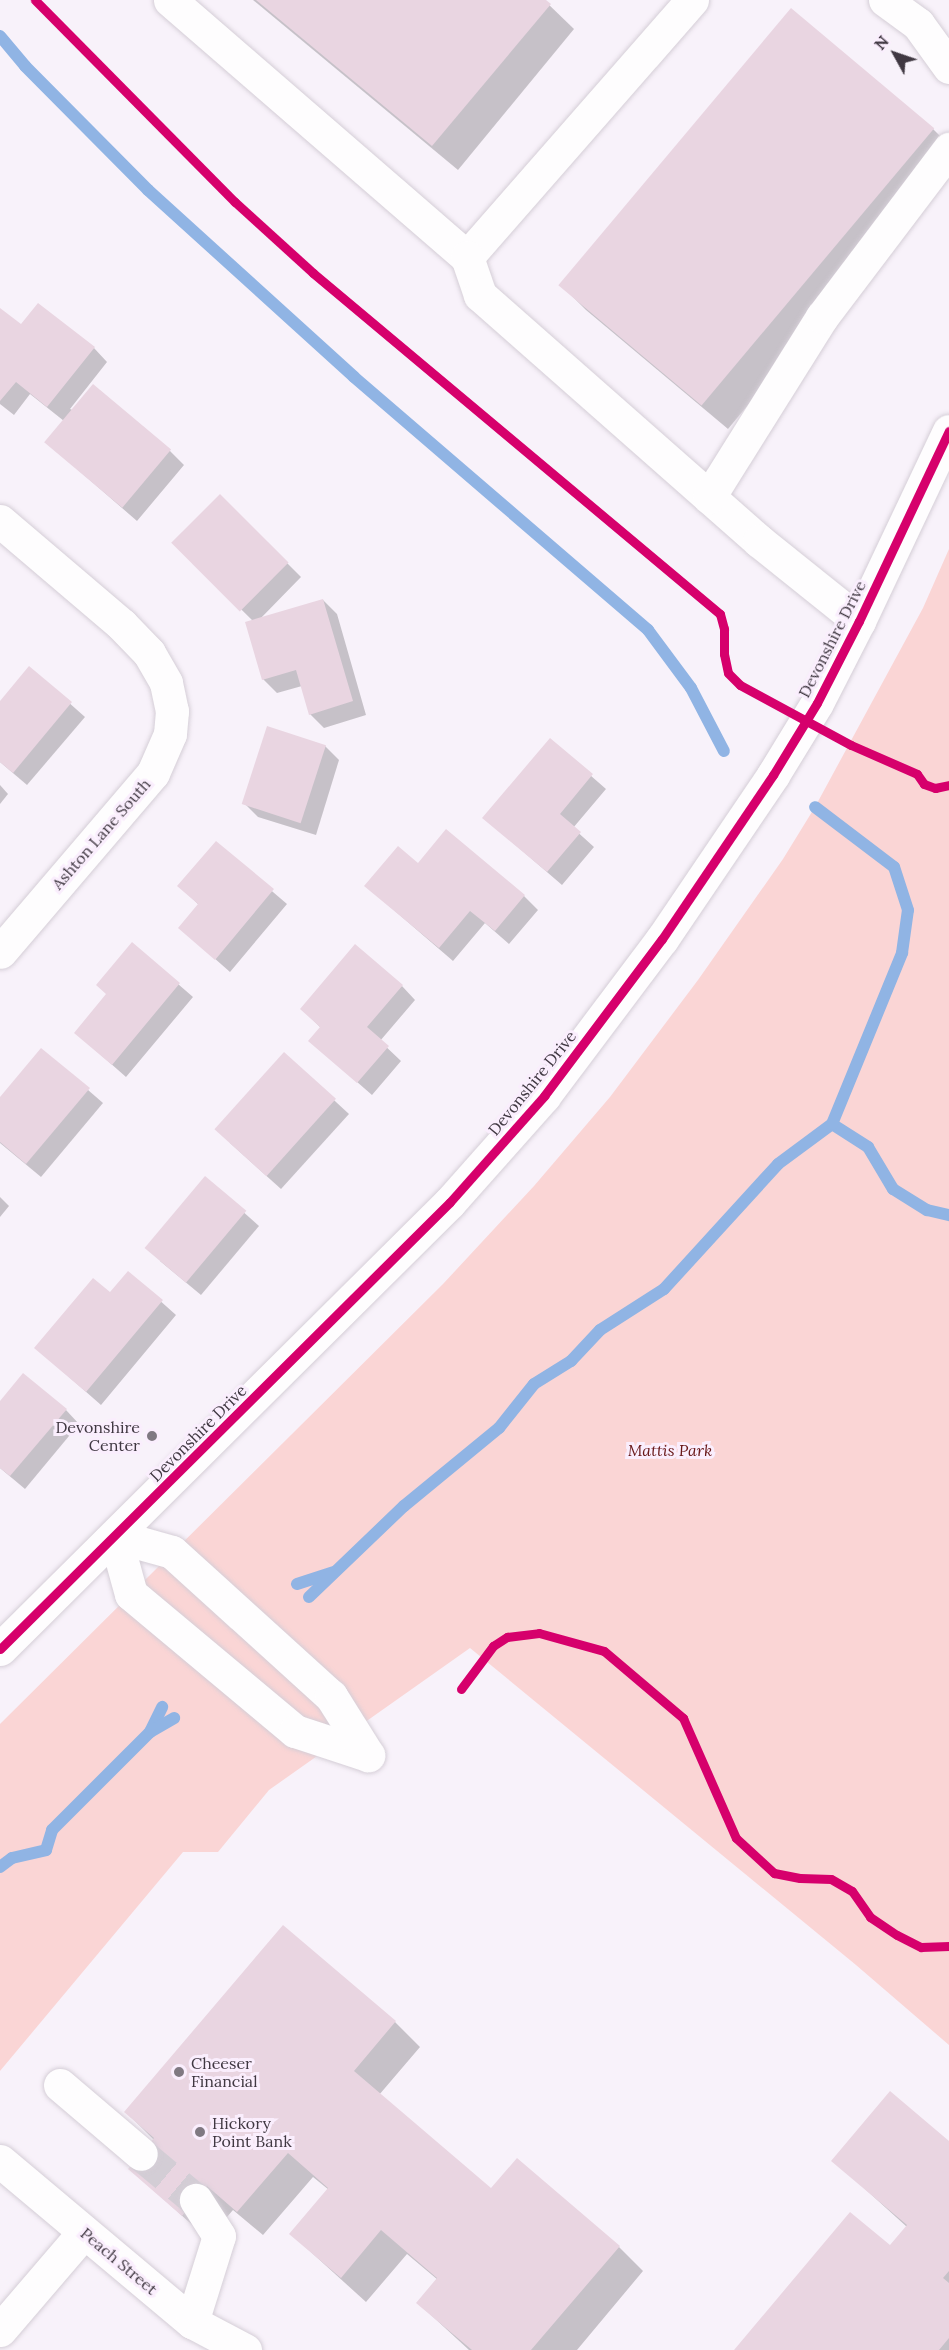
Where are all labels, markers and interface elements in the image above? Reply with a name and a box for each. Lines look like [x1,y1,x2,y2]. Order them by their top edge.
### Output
north arrow [865,24,925,84]
text: N [870,31,893,54]
street label: Devonshire Drive [794,577,870,701]
street label: Ashton Lane South [48,775,154,893]
street label: Devonshire Drive [484,1027,580,1139]
street label: Devonshire Drive [146,1381,250,1485]
place label: Devonshire Center [55,1417,140,1455]
marker: Devonshire Center [145,1429,159,1443]
park label: Mattis Park [628,1440,712,1460]
place label: Cheeser Financial [191,2053,257,2091]
marker: Cheeser Financial [172,2065,186,2079]
place label: Hickory Point Bank [212,2113,292,2151]
marker: Hickory Point Bank [193,2125,207,2139]
street label: Peach Street [77,2223,161,2299]

